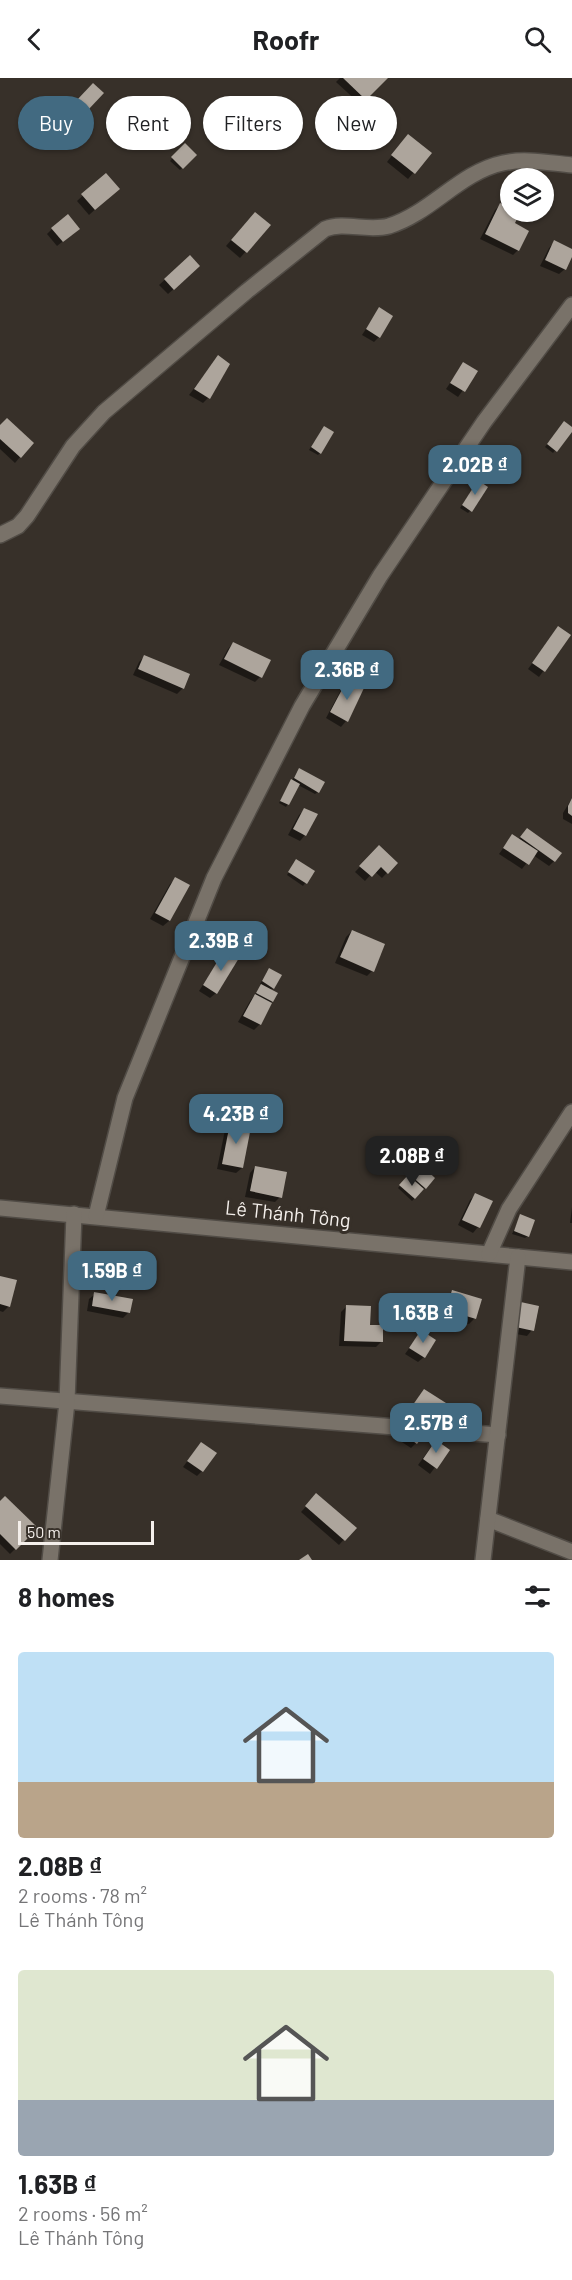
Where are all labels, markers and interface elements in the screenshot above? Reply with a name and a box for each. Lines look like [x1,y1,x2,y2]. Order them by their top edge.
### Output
icon: back [18,23,51,56]
text: Roofr [253,23,319,55]
icon: search [521,23,554,56]
chip: Buy [18,96,94,150]
chip: Rent [106,96,191,150]
chip: Filters [203,96,303,150]
chip: New [315,96,397,150]
map controls [500,168,554,222]
button: layers [500,168,554,222]
pin: 2.02B ₫ [420,445,530,496]
text: 2.02B ₫ [442,452,508,476]
pin: 2.36B ₫ [292,650,402,701]
text: 2.36B ₫ [315,657,379,681]
pin: 2.39B ₫ [166,921,276,972]
text: 2.39B ₫ [189,928,253,952]
pin: 4.23B ₫ [181,1094,291,1145]
text: 4.23B ₫ [203,1101,269,1125]
pin: 2.08B ₫ [357,1136,467,1187]
text: 2.08B ₫ [380,1143,444,1167]
street label: Lê Thánh Tông [224,1194,352,1232]
pin: 1.59B ₫ [57,1251,167,1302]
text: 1.59B ₫ [82,1258,142,1282]
pin: 1.63B ₫ [368,1293,478,1344]
text: 1.63B ₫ [393,1300,453,1324]
pin: 2.57B ₫ [381,1403,491,1454]
text: 2.57B ₫ [404,1410,468,1434]
scale bar [18,1518,154,1546]
text: 50 m [27,1522,61,1541]
icon: filters [521,1580,554,1613]
text: 8 homes [18,1581,115,1612]
icon: home [232,1691,340,1799]
text: 2.08B ₫ [18,1850,102,1881]
text: 2 rooms · 78 m² [18,1883,147,1907]
text: Lê Thánh Tông [18,1907,144,1931]
icon: home [232,2009,340,2117]
text: 1.63B ₫ [18,2168,97,2199]
text: 2 rooms · 56 m² [18,2201,148,2225]
text: Lê Thánh Tông [18,2225,144,2249]

